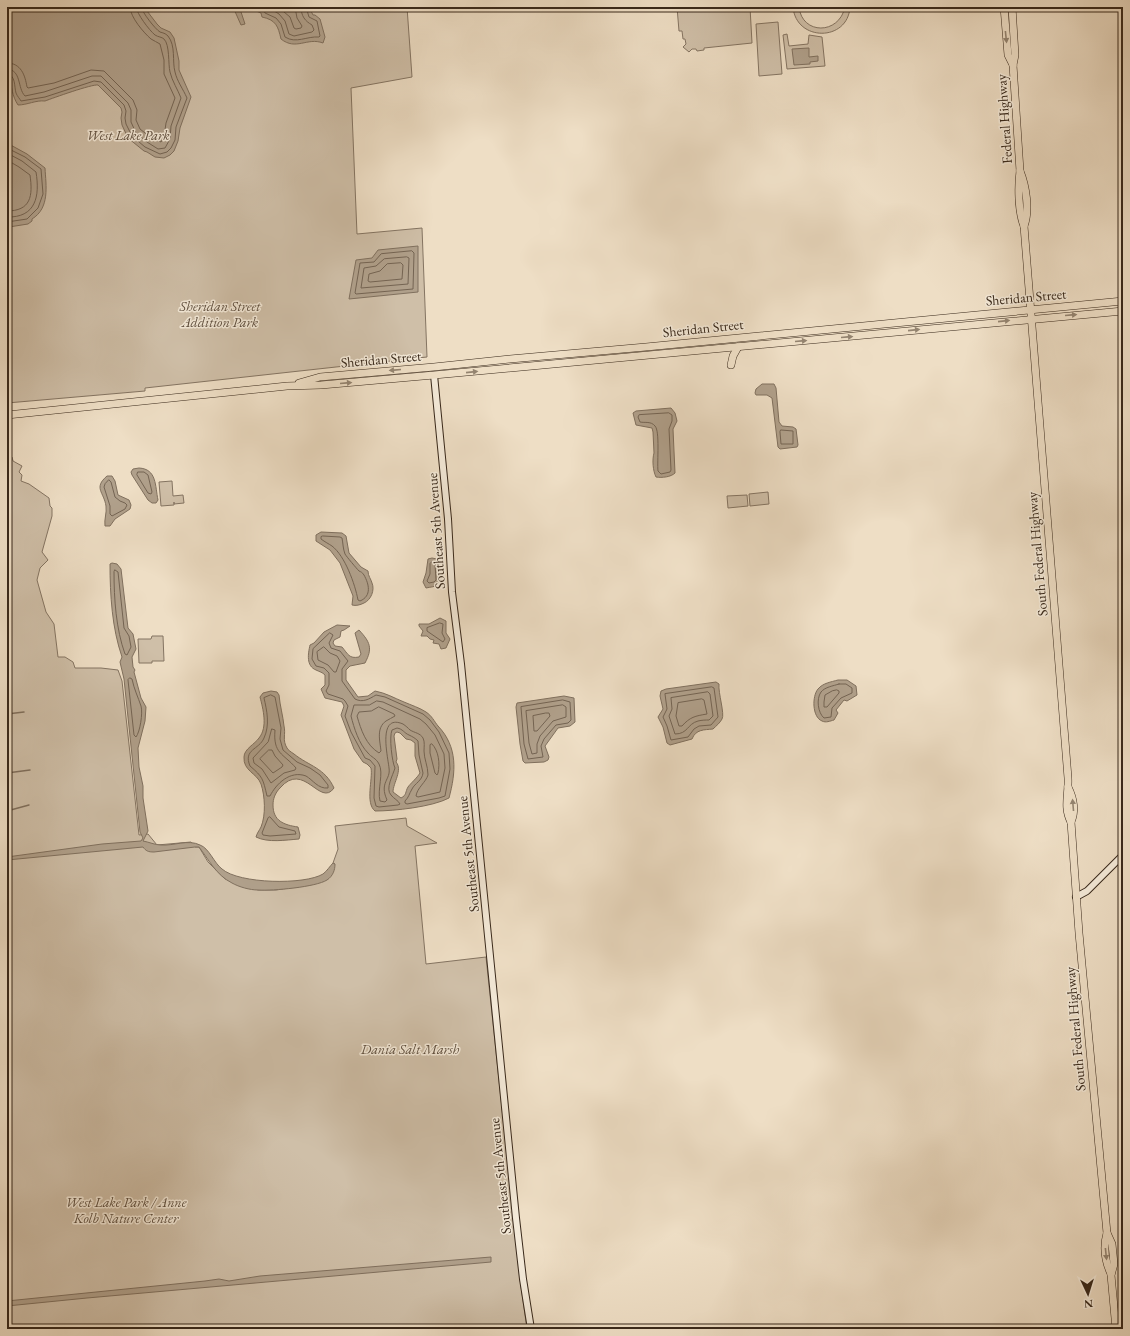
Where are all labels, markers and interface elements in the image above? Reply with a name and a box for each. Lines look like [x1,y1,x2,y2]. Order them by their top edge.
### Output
one-way arrow [1003,31,1009,43]
street label: Federal Highway [992,73,1016,164]
park label: West Lake Park [86,126,170,144]
street label: Sheridan Street [985,284,1068,309]
park label: Sheridan Street Addition Park [179,297,261,331]
one-way arrow [1065,312,1077,319]
street label: Sheridan Street [662,315,745,341]
one-way arrow [998,318,1010,325]
one-way arrow [908,327,920,333]
one-way arrow [841,333,853,340]
one-way arrow [795,338,807,344]
street label: Sheridan Street [340,346,423,371]
one-way arrow [389,367,401,374]
one-way arrow [466,369,478,375]
one-way arrow [340,379,352,386]
street label: Southeast 5th Avenue [423,472,449,590]
street label: South Federal Highway [1023,490,1051,617]
street label: Southeast 5th Avenue [453,795,483,913]
one-way arrow [1070,799,1077,811]
street label: South Federal Highway [1061,965,1089,1092]
park label: Dania Salt Marsh [360,1040,459,1058]
street label: Southeast 5th Avenue [485,1117,515,1235]
park label: West Lake Park / Anne Kolb Nature Center [66,1193,187,1227]
one-way arrow [1102,1248,1109,1260]
north arrow [1068,1274,1108,1314]
text: N [1084,1297,1094,1311]

